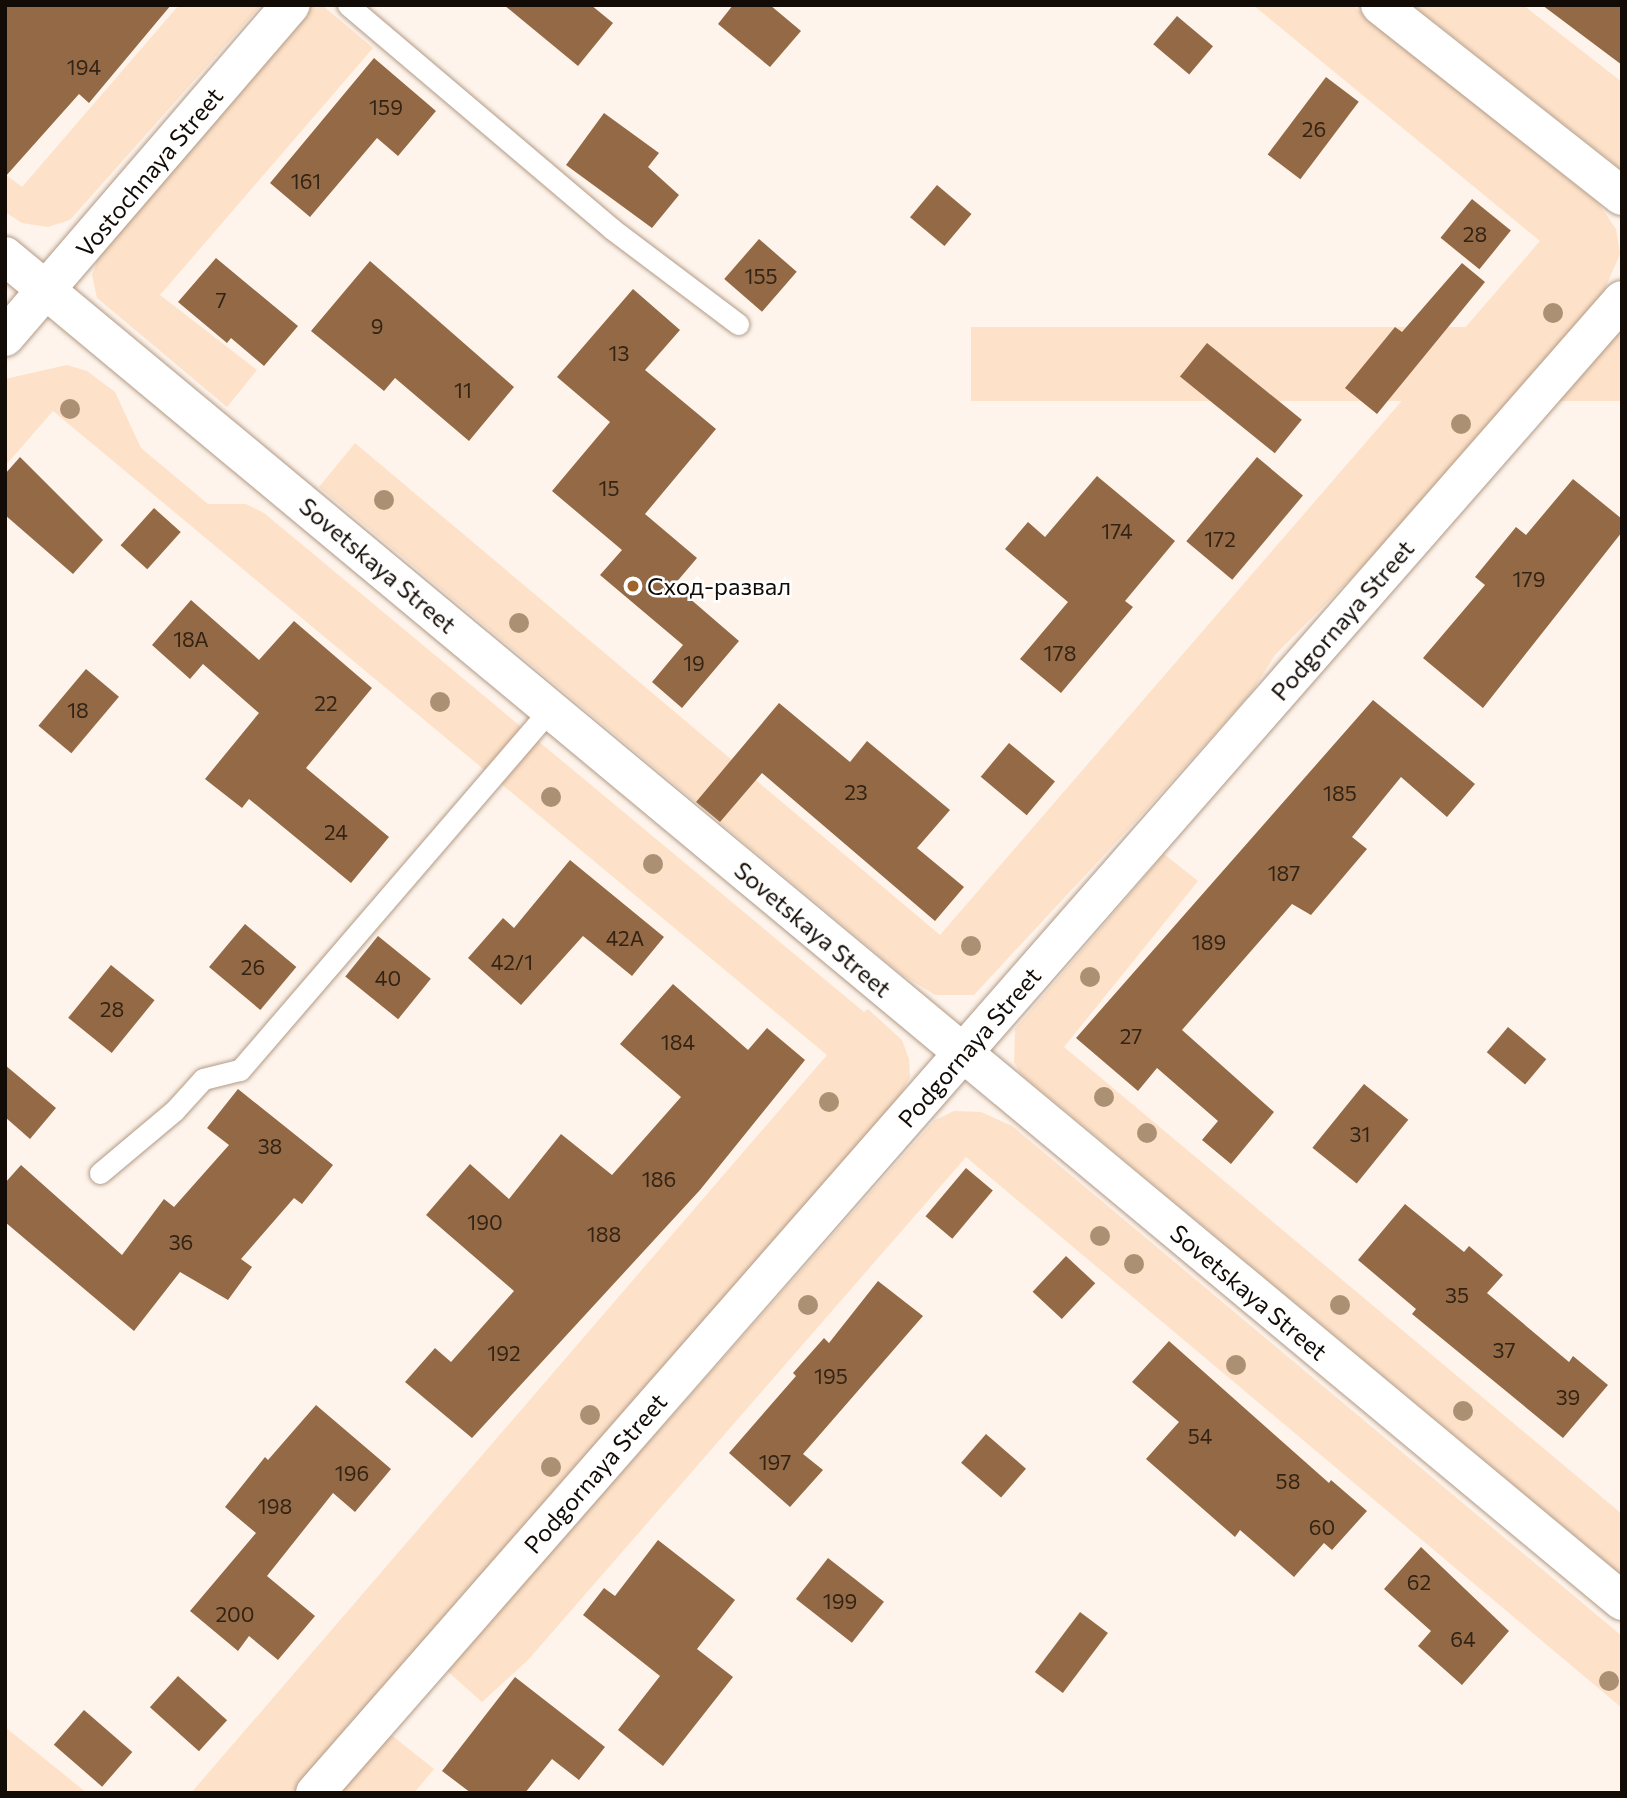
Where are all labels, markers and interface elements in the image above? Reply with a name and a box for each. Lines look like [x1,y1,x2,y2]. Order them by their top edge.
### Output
house number: 194 [67,54,101,80]
street label: Vostochnaya Street [70,81,228,263]
house number: 159 [369,94,403,120]
house number: 26 [1302,116,1326,142]
house number: 161 [291,168,321,194]
house number: 28 [1463,221,1487,247]
house number: 155 [744,263,778,289]
house number: 7 [215,287,227,313]
house number: 9 [371,313,383,339]
house number: 13 [609,340,629,366]
house number: 11 [454,377,472,403]
house number: 15 [598,475,620,501]
street label: Sovetskaya Street [294,491,462,639]
house number: 174 [1101,518,1133,544]
house number: 172 [1204,526,1236,552]
street label: Podgornaya Street [1265,534,1419,706]
house number: 179 [1513,566,1545,592]
place label: Сход-развал [647,572,791,600]
marker: Сход-развал [625,578,641,594]
house number: 18А [173,626,209,652]
house number: 178 [1044,640,1076,666]
house number: 19 [683,650,705,676]
house number: 22 [314,690,338,716]
house number: 18 [67,697,89,723]
house number: 23 [844,779,868,805]
house number: 185 [1323,780,1357,806]
house number: 24 [324,819,348,845]
street label: Sovetskaya Street [729,855,897,1003]
house number: 187 [1268,860,1300,886]
house number: 42А [606,925,644,951]
house number: 189 [1192,929,1226,955]
house number: 42/1 [491,949,533,975]
house number: 26 [241,954,265,980]
street label: Podgornaya Street [892,961,1046,1133]
house number: 40 [375,965,401,991]
house number: 28 [100,996,124,1022]
house number: 27 [1120,1023,1142,1049]
house number: 184 [661,1029,695,1055]
house number: 31 [1350,1121,1370,1147]
house number: 38 [258,1133,282,1159]
house number: 186 [642,1166,676,1192]
house number: 190 [467,1209,503,1235]
street label: Sovetskaya Street [1165,1218,1333,1366]
house number: 188 [587,1221,621,1247]
house number: 36 [169,1229,193,1255]
house number: 35 [1445,1282,1469,1308]
house number: 37 [1493,1337,1515,1363]
house number: 192 [487,1340,521,1366]
house number: 195 [814,1363,848,1389]
house number: 39 [1556,1384,1580,1410]
street label: Podgornaya Street [518,1387,672,1559]
house number: 54 [1188,1423,1212,1449]
house number: 197 [759,1449,791,1475]
house number: 196 [335,1460,369,1486]
house number: 58 [1276,1468,1300,1494]
house number: 198 [258,1493,292,1519]
house number: 60 [1309,1514,1335,1540]
house number: 62 [1407,1569,1431,1595]
house number: 199 [823,1588,857,1614]
house number: 200 [216,1601,254,1627]
house number: 64 [1450,1626,1476,1652]

